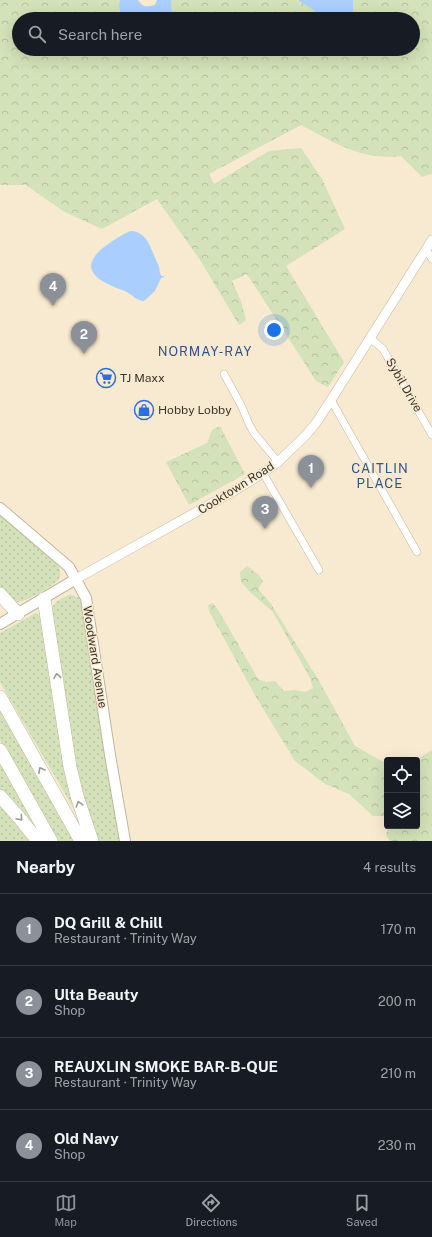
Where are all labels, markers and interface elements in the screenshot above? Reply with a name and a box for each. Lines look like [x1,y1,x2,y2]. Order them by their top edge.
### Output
search box [12,12,420,56]
icon: search [26,23,48,45]
text: Search here [58,26,142,43]
pin: 4 [40,273,66,306]
your location [264,320,284,340]
pin: 2 [71,321,97,354]
district label: NORMAY-RAY [158,344,252,359]
street label: Sybil Drive [383,356,425,415]
supermarket icon: TJ Maxx [95,367,117,389]
place label: TJ Maxx [120,371,165,385]
shop icon: Hobby Lobby [133,399,155,421]
place label: Hobby Lobby [158,403,232,417]
pin: 1 [298,455,324,488]
street label: Cooktown Road [195,459,277,517]
district label: CAITLIN PLACE [351,461,409,491]
pin: 3 [252,496,278,529]
street label: Woodward Avenue [80,605,110,709]
one-way arrow [53,673,62,679]
map controls [384,757,420,829]
button: locate [384,757,420,793]
one-way arrow [39,767,46,775]
button: layers [384,793,420,829]
one-way arrow [76,801,84,808]
one-way arrow [15,813,22,821]
text: Nearby [16,857,75,877]
text: 4 results [363,860,416,875]
text: DQ Grill & Chill [54,914,163,931]
text: 1 [26,922,32,937]
text: 170 m [381,922,416,937]
text: Restaurant · Trinity Way [54,931,197,946]
text: Ulta Beauty [54,986,138,1003]
text: 2 [25,994,33,1009]
text: 200 m [378,994,416,1009]
text: Shop [54,1003,85,1018]
text: REAUXLIN SMOKE BAR-B-QUE [54,1058,278,1075]
text: 3 [25,1066,33,1081]
text: 210 m [381,1066,416,1081]
text: Restaurant · Trinity Way [54,1075,197,1090]
text: Old Navy [54,1130,119,1147]
text: 4 [25,1138,33,1153]
text: 230 m [378,1138,416,1153]
text: Shop [54,1147,85,1162]
tab: Map [54,1192,77,1228]
tab: Directions [186,1192,237,1228]
tab: Saved [346,1192,378,1228]

